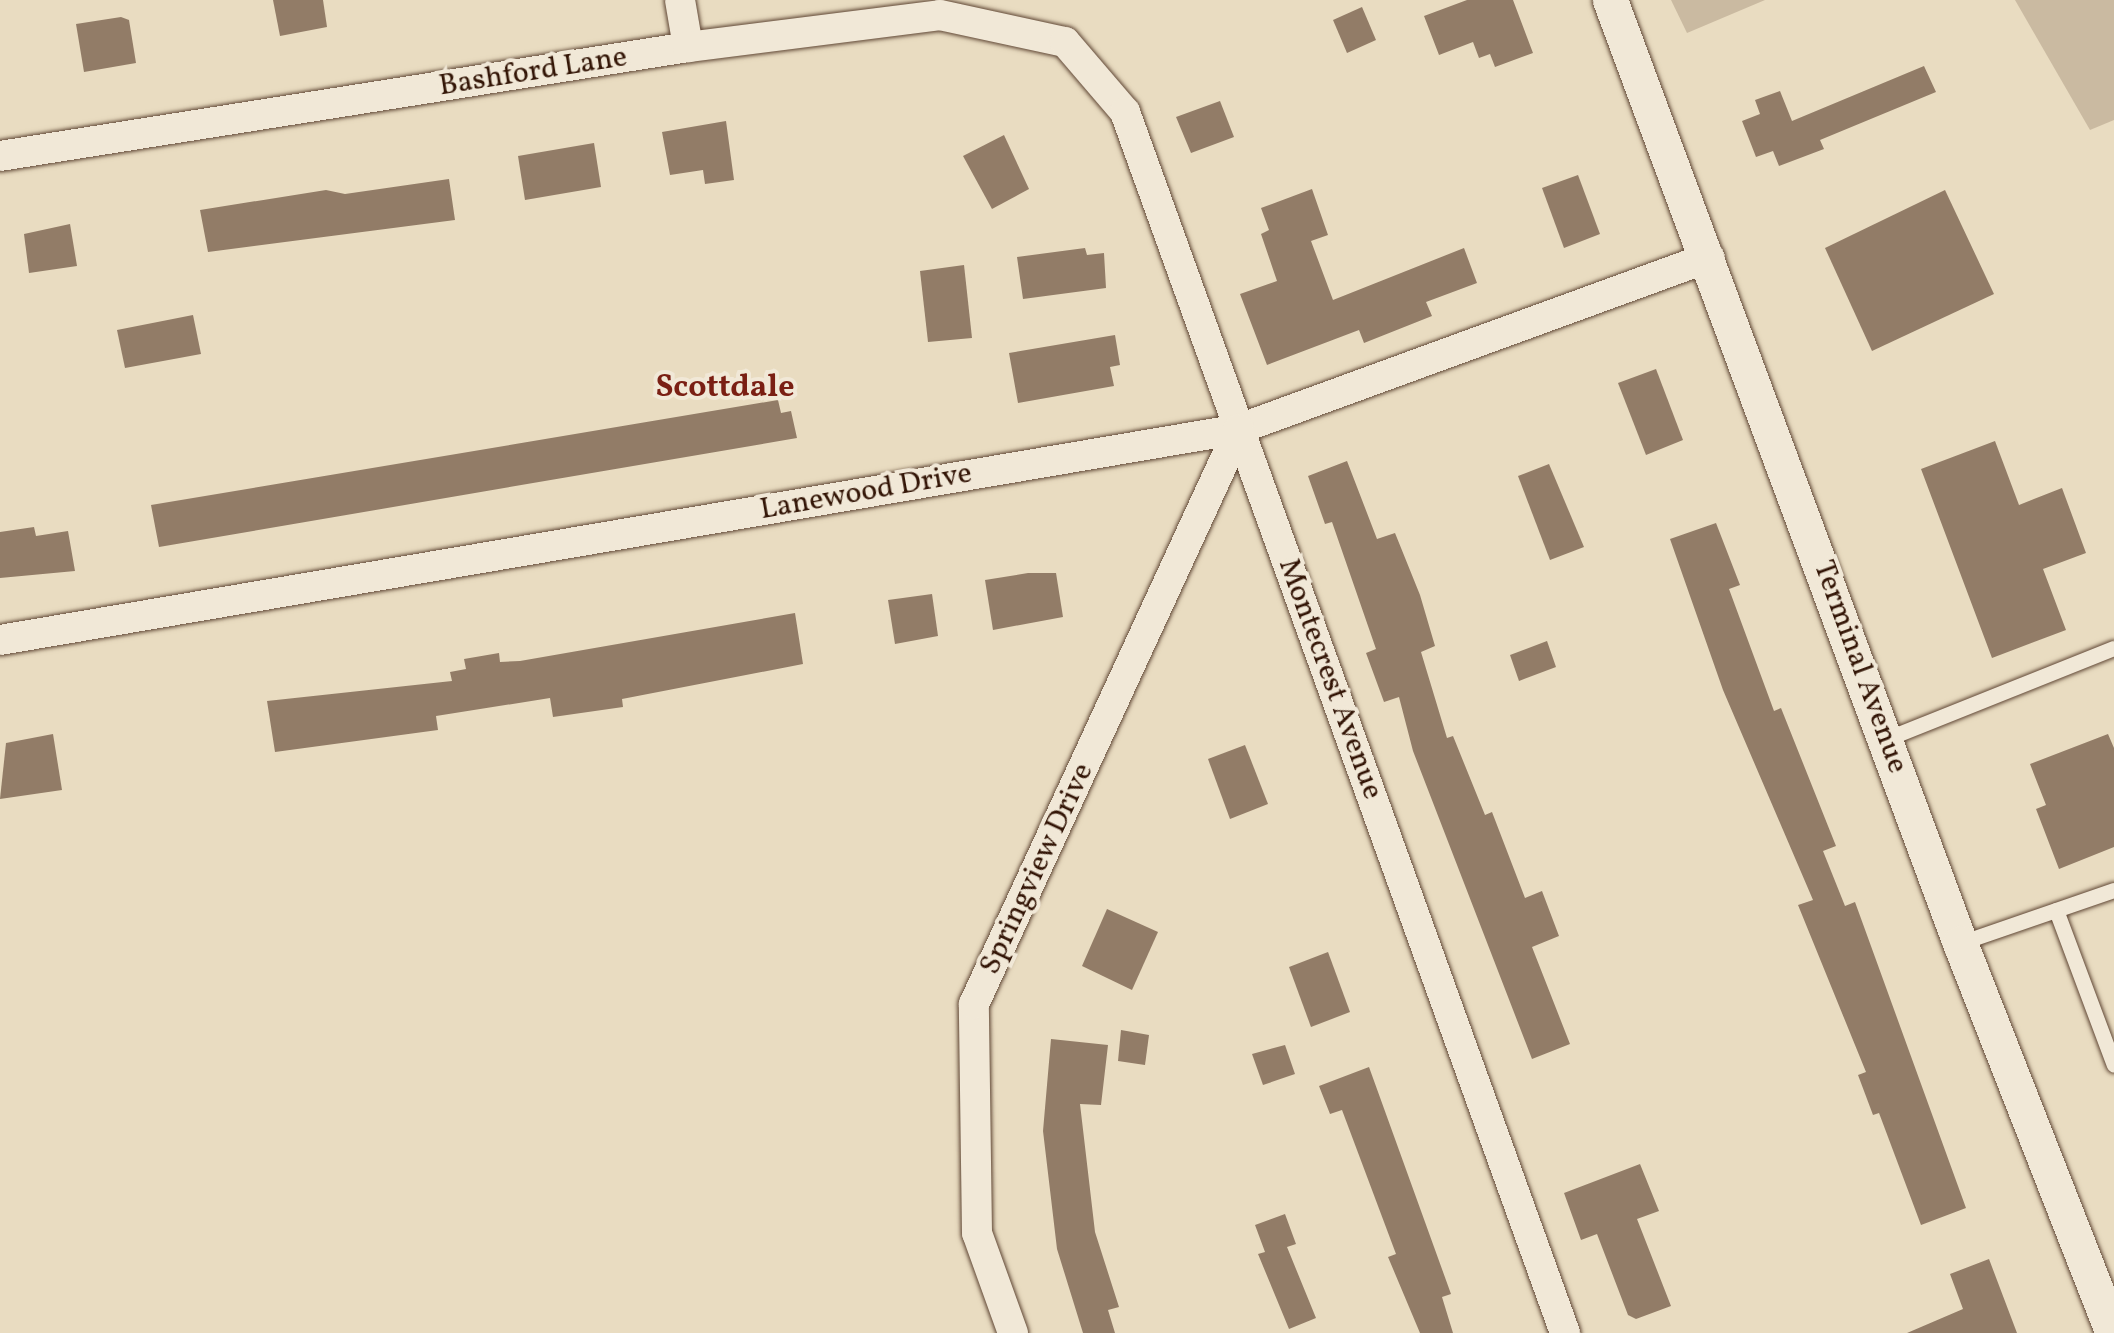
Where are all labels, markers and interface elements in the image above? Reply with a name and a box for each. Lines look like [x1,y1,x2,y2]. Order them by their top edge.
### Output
street label: Bashford Lane [436,39,630,105]
district label: Scottdale [655,369,795,407]
street label: Lanewood Drive [757,456,975,528]
street label: Montecrest Avenue [1270,554,1390,804]
street label: Terminal Avenue [1805,556,1915,778]
street label: Springview Drive [972,757,1102,981]

